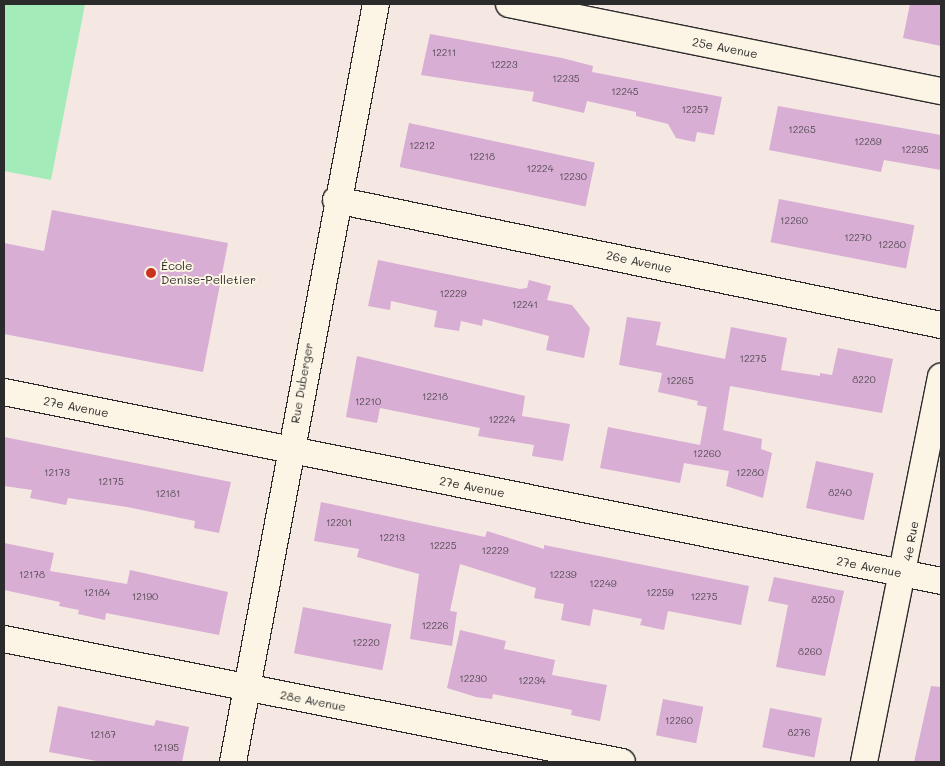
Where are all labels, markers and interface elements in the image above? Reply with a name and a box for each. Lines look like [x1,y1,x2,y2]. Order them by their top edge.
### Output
street label: 25e Avenue [691,35,759,61]
house number: 12211 [432,47,456,59]
house number: 12223 [490,59,518,71]
house number: 12235 [552,73,580,85]
house number: 12245 [611,86,639,98]
house number: 12257 [682,104,708,116]
house number: 12265 [788,124,816,136]
house number: 12289 [854,136,882,148]
house number: 12212 [409,140,435,152]
house number: 12295 [901,144,929,156]
house number: 12218 [469,151,495,163]
house number: 12224 [526,163,554,175]
house number: 12230 [559,171,587,183]
house number: 12260 [780,215,808,227]
house number: 12270 [844,232,872,244]
house number: 12280 [878,239,906,251]
street label: 26e Avenue [605,248,673,276]
place label: École Denise-Pelletier [161,259,256,287]
marker: École Denise-Pelletier [145,267,157,279]
house number: 12229 [439,288,467,300]
house number: 12241 [512,299,538,311]
street label: Rue Duberger [288,341,316,425]
house number: 12275 [740,353,766,365]
house number: 8220 [852,374,876,386]
house number: 12265 [666,375,694,387]
house number: 12218 [422,391,448,403]
street label: 27e Avenue [42,394,110,420]
house number: 12210 [355,396,381,408]
house number: 12224 [488,414,516,426]
house number: 12260 [693,448,721,460]
house number: 12173 [44,467,70,479]
house number: 12280 [736,467,764,479]
street label: 27e Avenue [438,474,506,500]
house number: 12175 [98,476,124,488]
house number: 8240 [828,487,852,499]
house number: 12181 [155,488,181,500]
house number: 12201 [326,517,352,529]
street label: 4e Rue [900,520,922,562]
house number: 12213 [379,532,405,544]
house number: 12225 [429,540,457,552]
house number: 12229 [481,545,509,557]
street label: 27e Avenue [835,554,903,580]
house number: 12178 [19,569,45,581]
house number: 12239 [549,569,577,581]
house number: 12249 [589,578,617,590]
house number: 12184 [84,587,110,599]
house number: 12259 [646,587,674,599]
house number: 12190 [132,591,158,603]
house number: 12275 [691,591,717,603]
house number: 8250 [811,594,835,606]
house number: 12226 [421,620,449,632]
house number: 12220 [352,637,380,649]
house number: 8260 [798,646,822,658]
house number: 12230 [459,673,487,685]
house number: 12234 [518,675,546,687]
street label: 28e Avenue [279,688,347,714]
house number: 12260 [665,715,693,727]
house number: 8276 [787,727,811,739]
house number: 12187 [90,729,116,741]
house number: 12195 [153,742,179,754]

